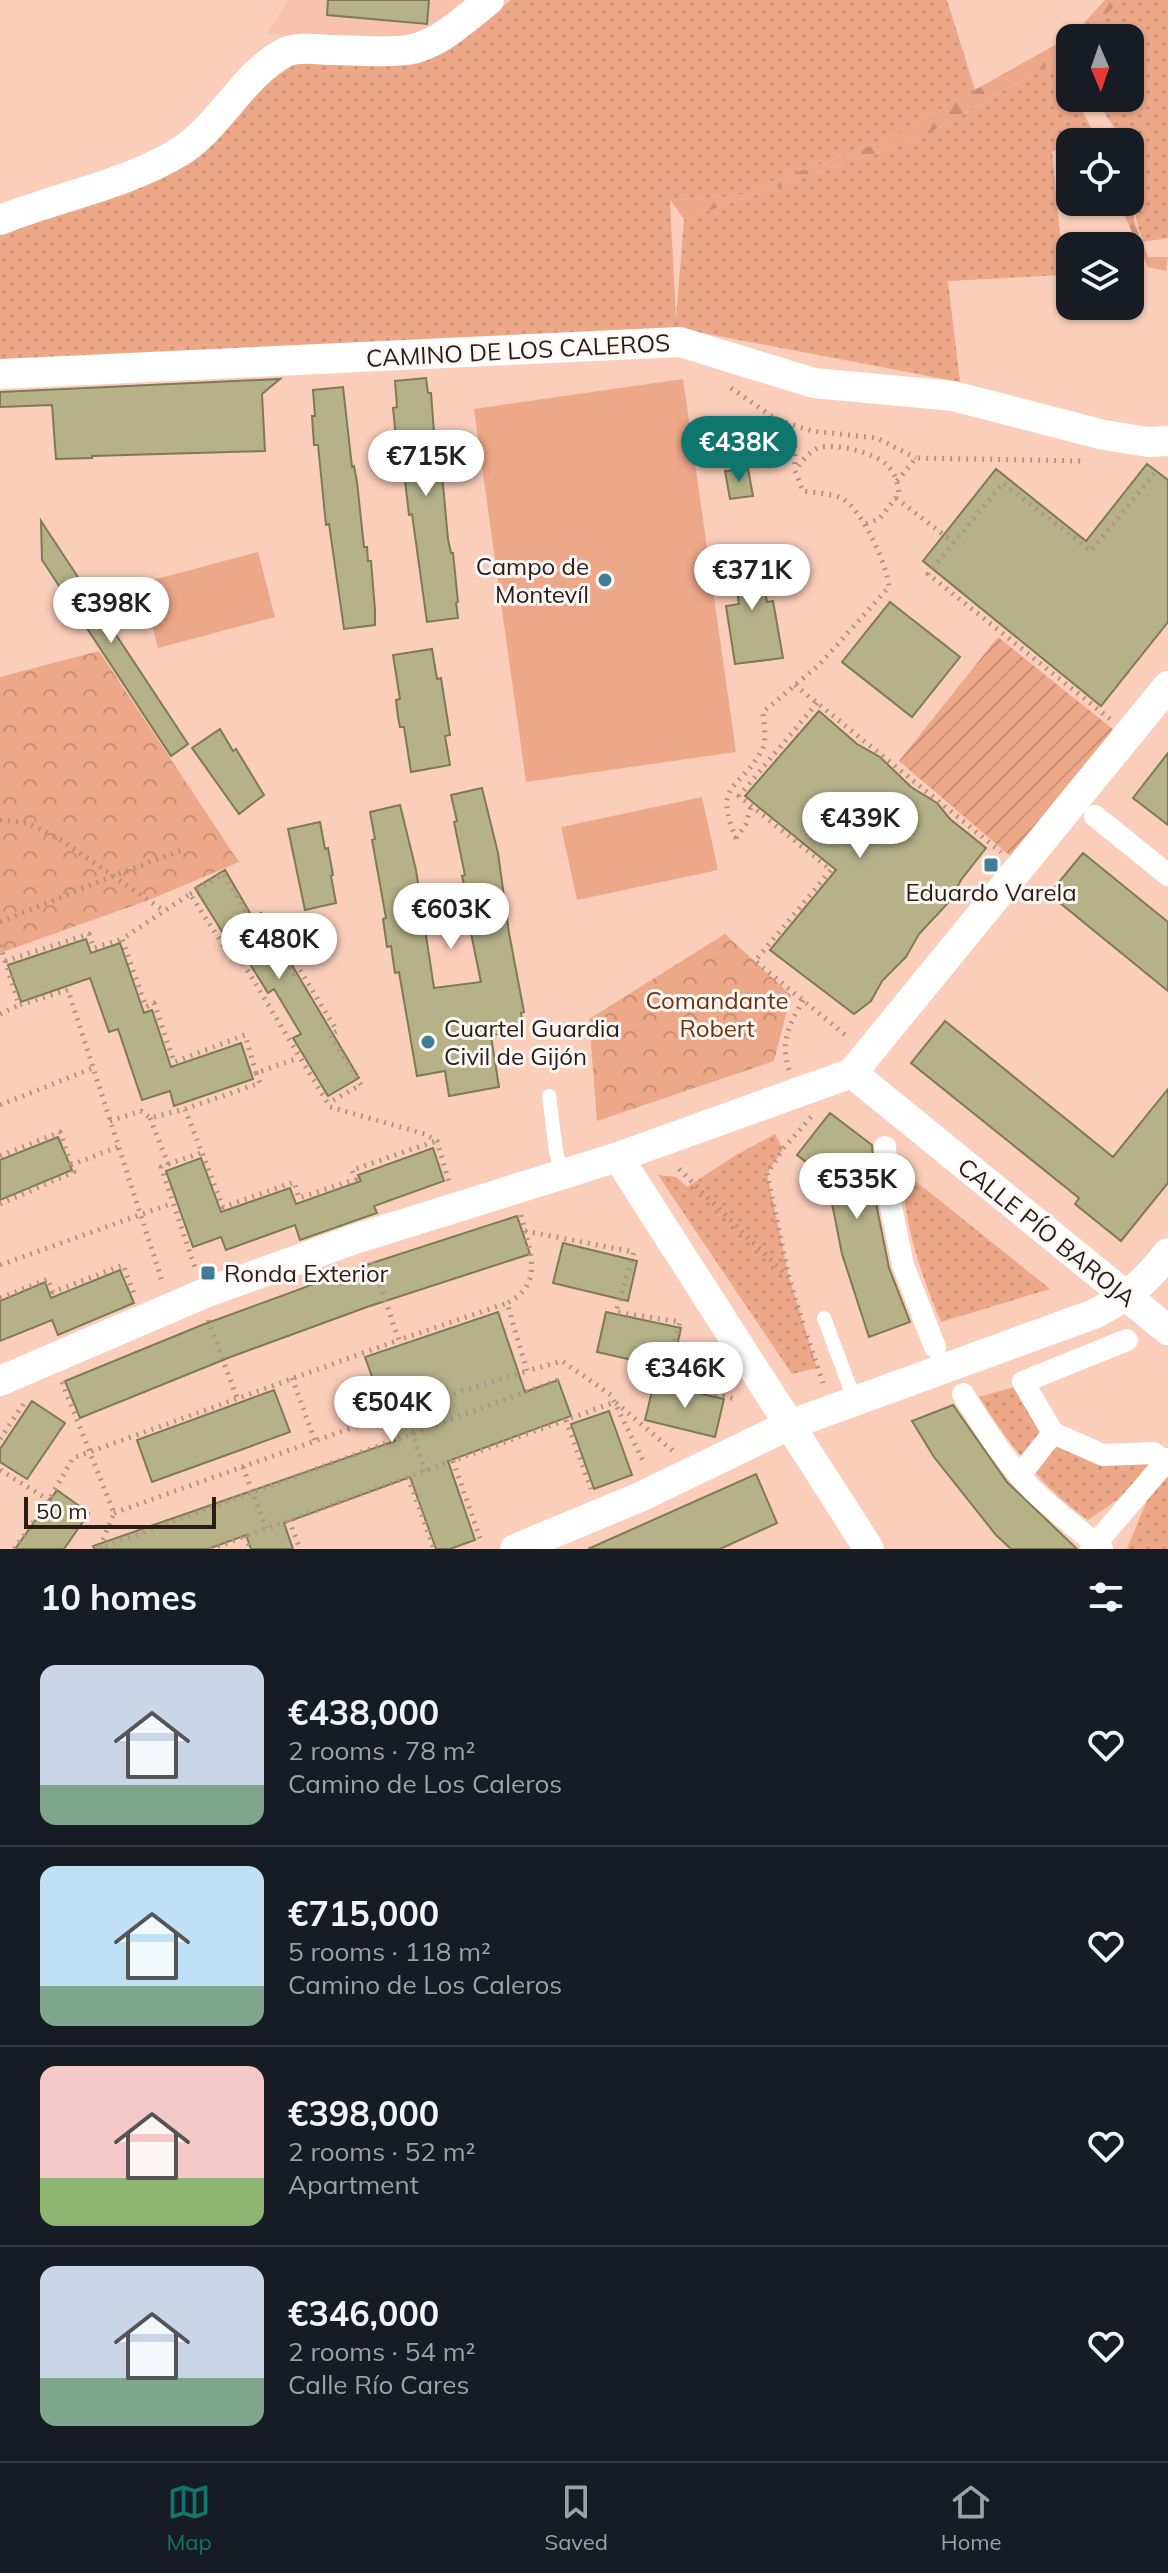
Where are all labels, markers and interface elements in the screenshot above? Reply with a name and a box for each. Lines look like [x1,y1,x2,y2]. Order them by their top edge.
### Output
north arrow [1056,24,1144,112]
map controls [1056,24,1144,320]
button: locate [1056,128,1144,216]
button: layers [1056,232,1144,320]
street label: CAMINO DE LOS CALEROS [365,327,671,373]
pin: €438K [683,416,795,484]
text: €438K [699,425,779,458]
pin: €715K [370,430,482,498]
text: €715K [386,439,466,472]
pin: €371K [696,544,808,612]
place label: Campo de Montevíl [476,551,589,609]
text: €371K [712,553,792,586]
marker: Campo de Montevíl [596,571,614,589]
pin: €398K [55,577,167,645]
text: €398K [71,586,151,619]
pin: €439K [804,792,916,860]
text: €439K [820,801,900,834]
marker: Eduardo Varela [982,856,1000,874]
place label: Eduardo Varela [905,877,1077,907]
pin: €603K [395,883,507,951]
text: €603K [411,892,491,925]
pin: €480K [223,913,335,981]
text: €480K [239,922,319,955]
park label: Comandante Robert [645,985,789,1043]
place label: Cuartel Guardia Civil de Gijón [444,1013,620,1071]
marker: Cuartel Guardia Civil de Gijón [419,1033,437,1051]
street label: CALLE PÍO BAROJA [952,1151,1142,1313]
pin: €535K [801,1153,913,1221]
text: €535K [817,1162,897,1195]
place label: Ronda Exterior [224,1258,389,1288]
marker: Ronda Exterior [199,1264,217,1282]
pin: €346K [629,1342,741,1410]
text: €346K [645,1351,725,1384]
pin: €504K [336,1376,448,1444]
text: €504K [352,1385,432,1418]
scale bar [24,1493,216,1529]
text: 50 m [36,1497,87,1525]
icon: filters [1084,1575,1128,1619]
text: 10 homes [40,1576,197,1619]
text: €438,000 [288,1691,439,1734]
icon: home [104,1697,200,1793]
icon: heart [1084,1723,1128,1767]
text: 2 rooms · 78 m² [288,1734,475,1767]
text: Camino de Los Caleros [288,1767,562,1800]
text: €715,000 [288,1892,439,1935]
icon: home [104,1898,200,1994]
icon: heart [1084,1924,1128,1968]
text: 5 rooms · 118 m² [288,1935,491,1968]
text: Camino de Los Caleros [288,1968,562,2001]
text: €398,000 [288,2092,439,2135]
icon: home [104,2098,200,2194]
icon: heart [1084,2124,1128,2168]
text: 2 rooms · 52 m² [288,2135,475,2168]
text: Apartment [288,2168,419,2201]
text: €346,000 [288,2292,439,2335]
icon: home [104,2298,200,2394]
icon: heart [1084,2324,1128,2368]
text: 2 rooms · 54 m² [288,2335,475,2368]
text: Calle Río Cares [288,2368,469,2401]
tab: Map [166,2480,212,2556]
tab: Saved [545,2480,608,2556]
tab: Home [941,2480,1002,2556]

